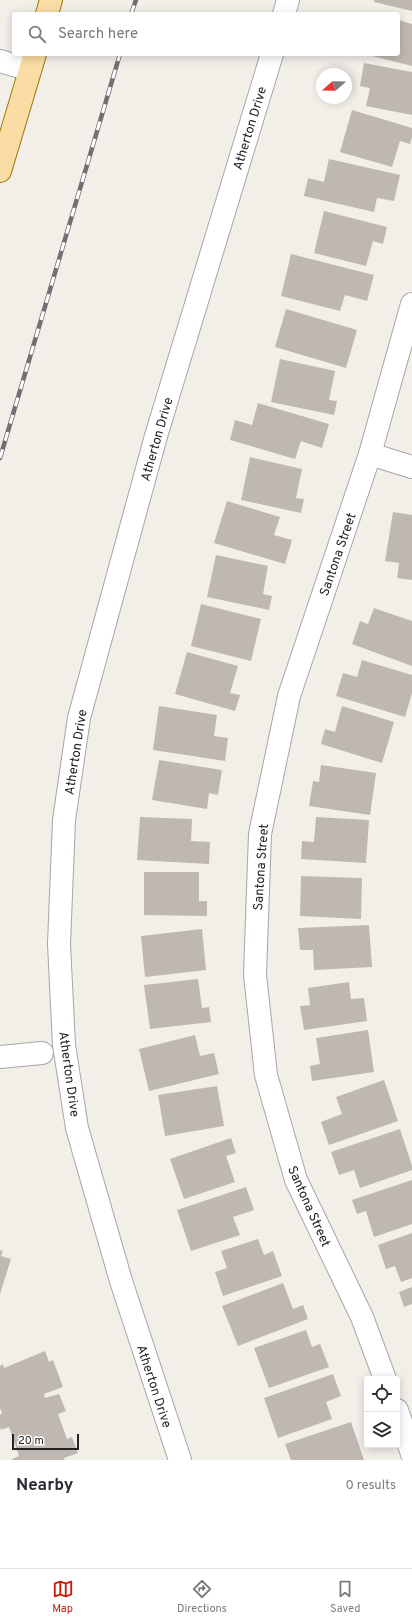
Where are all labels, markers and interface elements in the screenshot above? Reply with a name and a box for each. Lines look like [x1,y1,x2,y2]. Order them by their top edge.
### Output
search box [12,12,400,56]
icon: search [26,23,48,45]
text: Search here [58,25,138,44]
north arrow [316,68,352,104]
street label: Atherton Drive [231,85,271,172]
street label: Atherton Drive [138,396,178,483]
street label: Santona Street [317,511,361,598]
street label: Atherton Drive [62,708,92,796]
street label: Santona Street [251,823,273,911]
street label: Atherton Drive [54,1030,82,1118]
street label: Santona Street [283,1164,333,1250]
street label: Atherton Drive [132,1343,174,1430]
map controls [364,1376,400,1448]
button: locate [364,1376,400,1412]
button: layers [364,1412,400,1448]
scale bar [12,1432,79,1451]
text: 20 m [18,1434,44,1448]
text: Nearby [16,1475,73,1497]
text: 0 results [345,1478,396,1494]
tab: Map [52,1578,74,1616]
tab: Directions [177,1578,227,1616]
tab: Saved [330,1578,360,1616]

